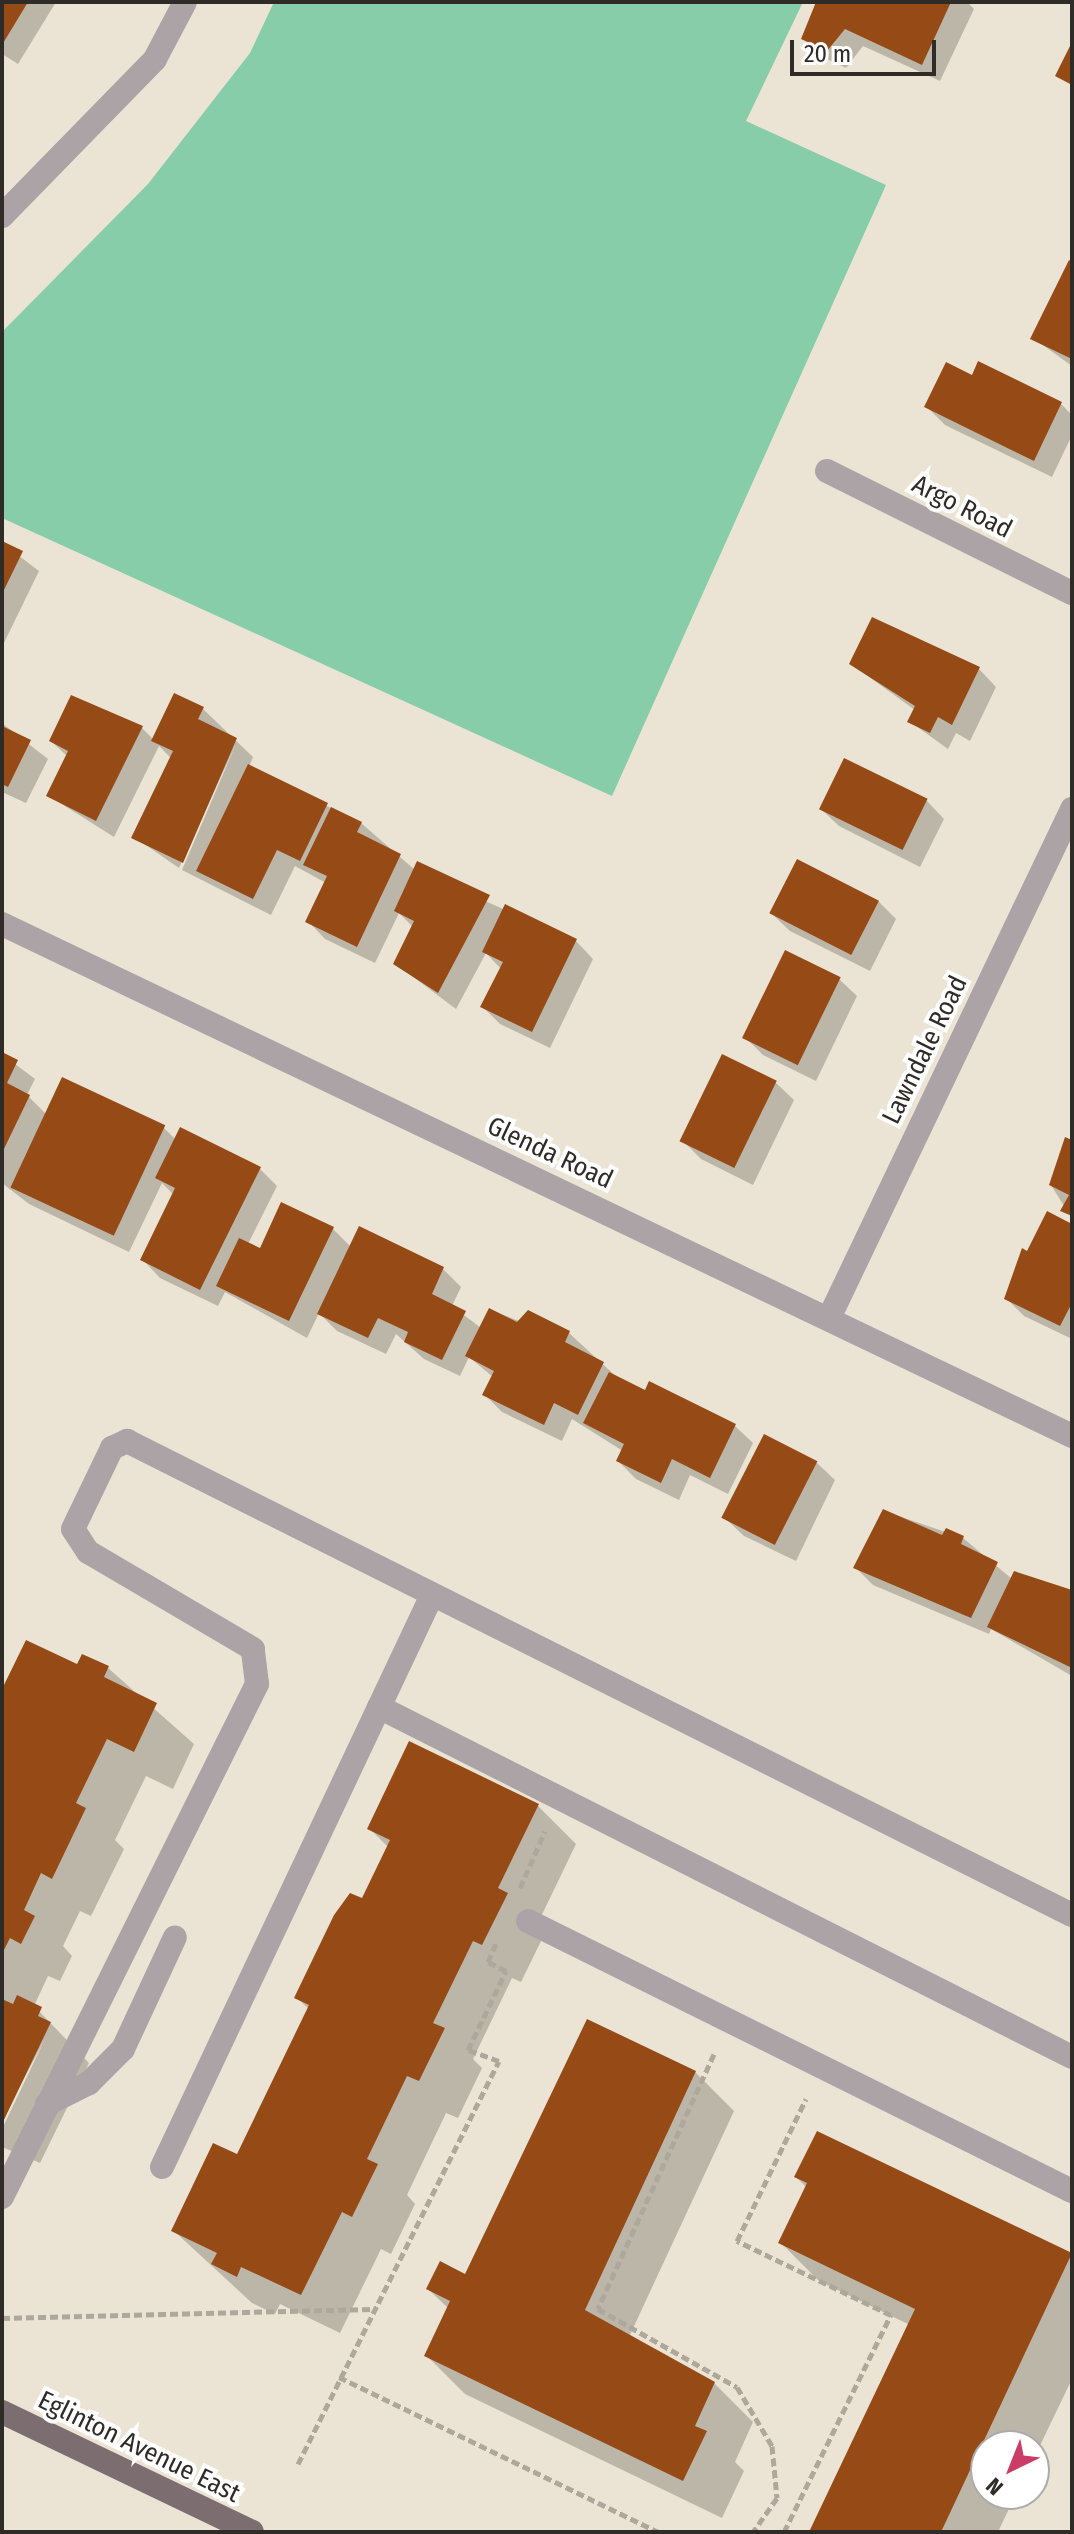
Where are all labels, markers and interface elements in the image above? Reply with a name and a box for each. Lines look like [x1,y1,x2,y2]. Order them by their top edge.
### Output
scale bar [794,24,940,74]
text: 20 m [804,40,851,68]
street label: Argo Road [907,469,1017,545]
street label: Lawndale Road [876,971,974,1129]
street label: Glenda Road [482,1110,618,1196]
street label: Eglinton Avenue East [33,2385,245,2509]
north arrow [970,2430,1050,2510]
text: N [981,2472,1009,2501]

